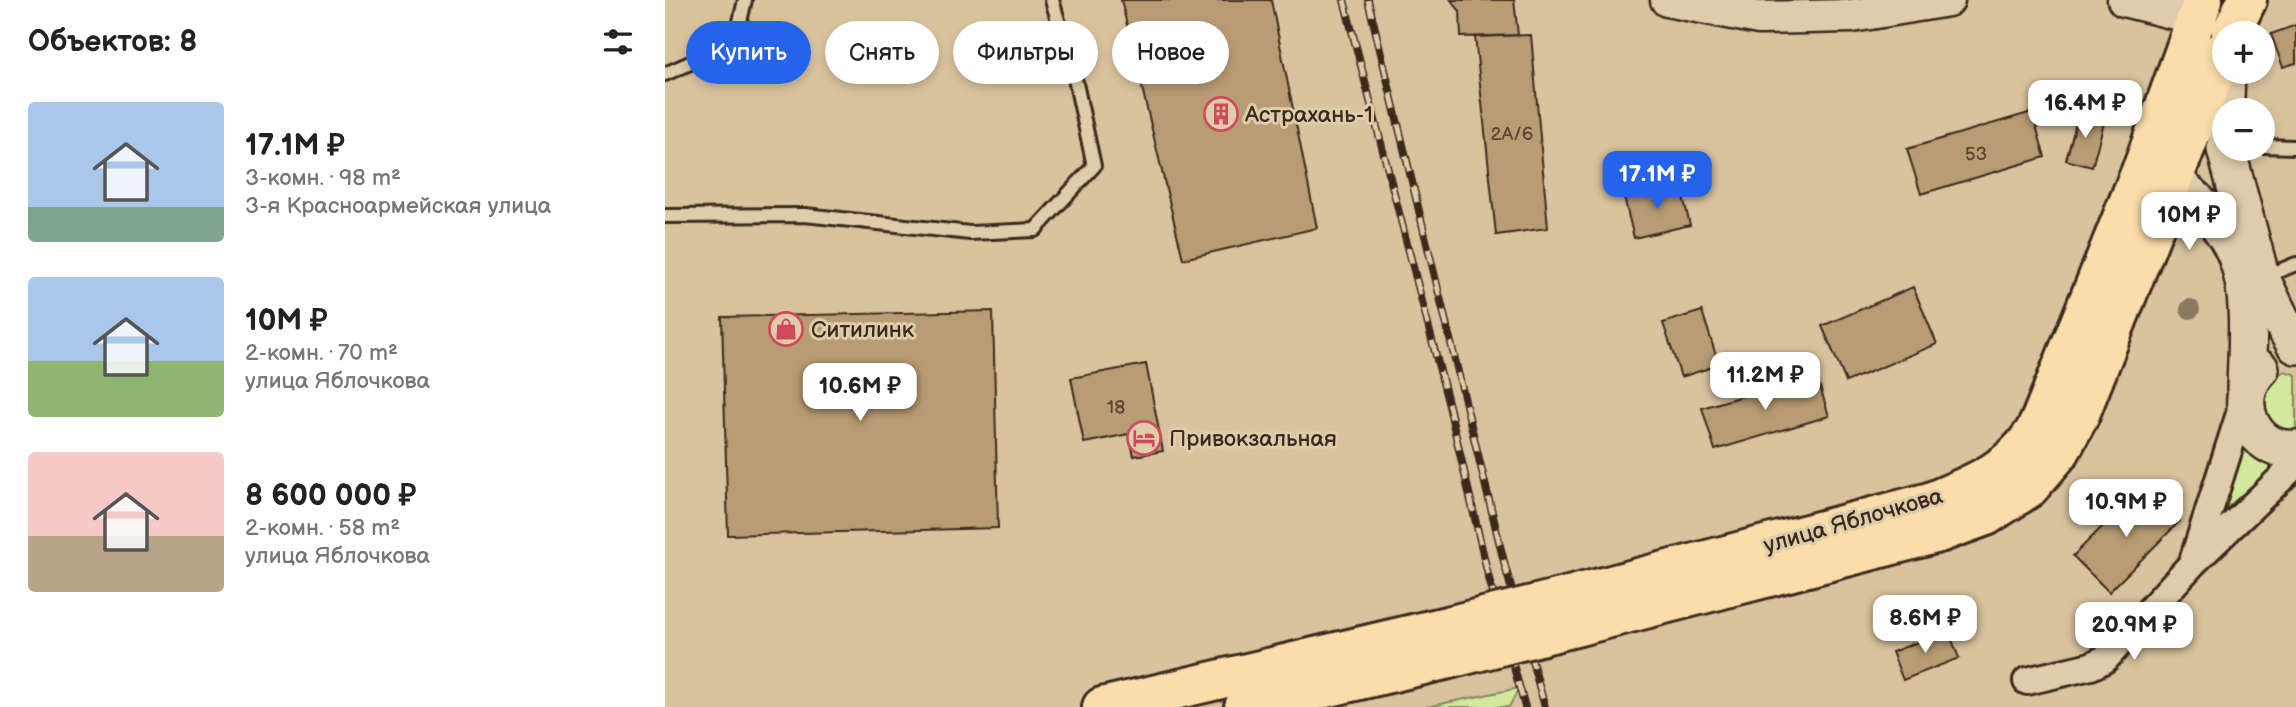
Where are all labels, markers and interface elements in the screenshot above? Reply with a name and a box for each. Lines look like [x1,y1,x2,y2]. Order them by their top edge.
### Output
chip: Купить [686,21,811,84]
chip: Снять [825,21,939,84]
chip: Фильтры [953,21,1098,84]
chip: Новое [1112,21,1229,84]
map controls [2212,21,2275,161]
button: + [2212,21,2275,84]
icon: filters [599,23,637,61]
text: Объектов: 8 [28,24,197,60]
pin: 16.4M ₽ [2020,80,2150,140]
text: 16.4M ₽ [2044,89,2126,117]
building icon: Астрахань-1 [1202,95,1240,133]
button: − [2212,98,2275,161]
place label: Астрахань-1 [1244,101,1373,129]
house number: 2А/6 [1491,123,1533,146]
text: 17.1M ₽ [245,128,345,164]
icon: home [84,130,168,214]
house number: 53 [1965,143,1987,166]
pin: 17.1M ₽ [1592,152,1722,211]
text: 17.1M ₽ [1619,160,1695,188]
text: 3-комн. · 98 m² [245,164,401,192]
text: 3-я Красноармейская улица [245,192,551,220]
pin: 10M ₽ [2140,192,2238,252]
text: 10M ₽ [2157,201,2221,229]
text: 10M ₽ [245,303,328,339]
icon: home [84,305,168,389]
shop icon: Ситилинк [767,310,805,348]
place label: Ситилинк [811,316,915,344]
text: 2-комн. · 70 m² [245,339,398,367]
pin: 11.2M ₽ [1700,352,1830,412]
text: 11.2M ₽ [1726,361,1804,389]
pin: 10.6M ₽ [795,364,925,423]
text: улица Яблочкова [245,367,430,395]
text: 10.6M ₽ [819,372,901,400]
house number: 18 [1107,396,1125,419]
hotel icon: Привокзальная [1125,419,1163,457]
place label: Привокзальная [1169,425,1337,453]
text: 8 600 000 ₽ [245,478,416,514]
icon: home [84,480,168,564]
pin: 10.9M ₽ [2061,480,2191,539]
street label: улица Яблочкова [1760,482,1946,560]
text: 10.9M ₽ [2085,488,2167,516]
text: 2-комн. · 58 m² [245,514,400,542]
text: улица Яблочкова [245,542,430,570]
pin: 8.6M ₽ [1868,596,1982,655]
pin: 20.9M ₽ [2069,602,2199,662]
text: 8.6M ₽ [1889,604,1961,632]
text: 20.9M ₽ [2091,611,2177,639]

